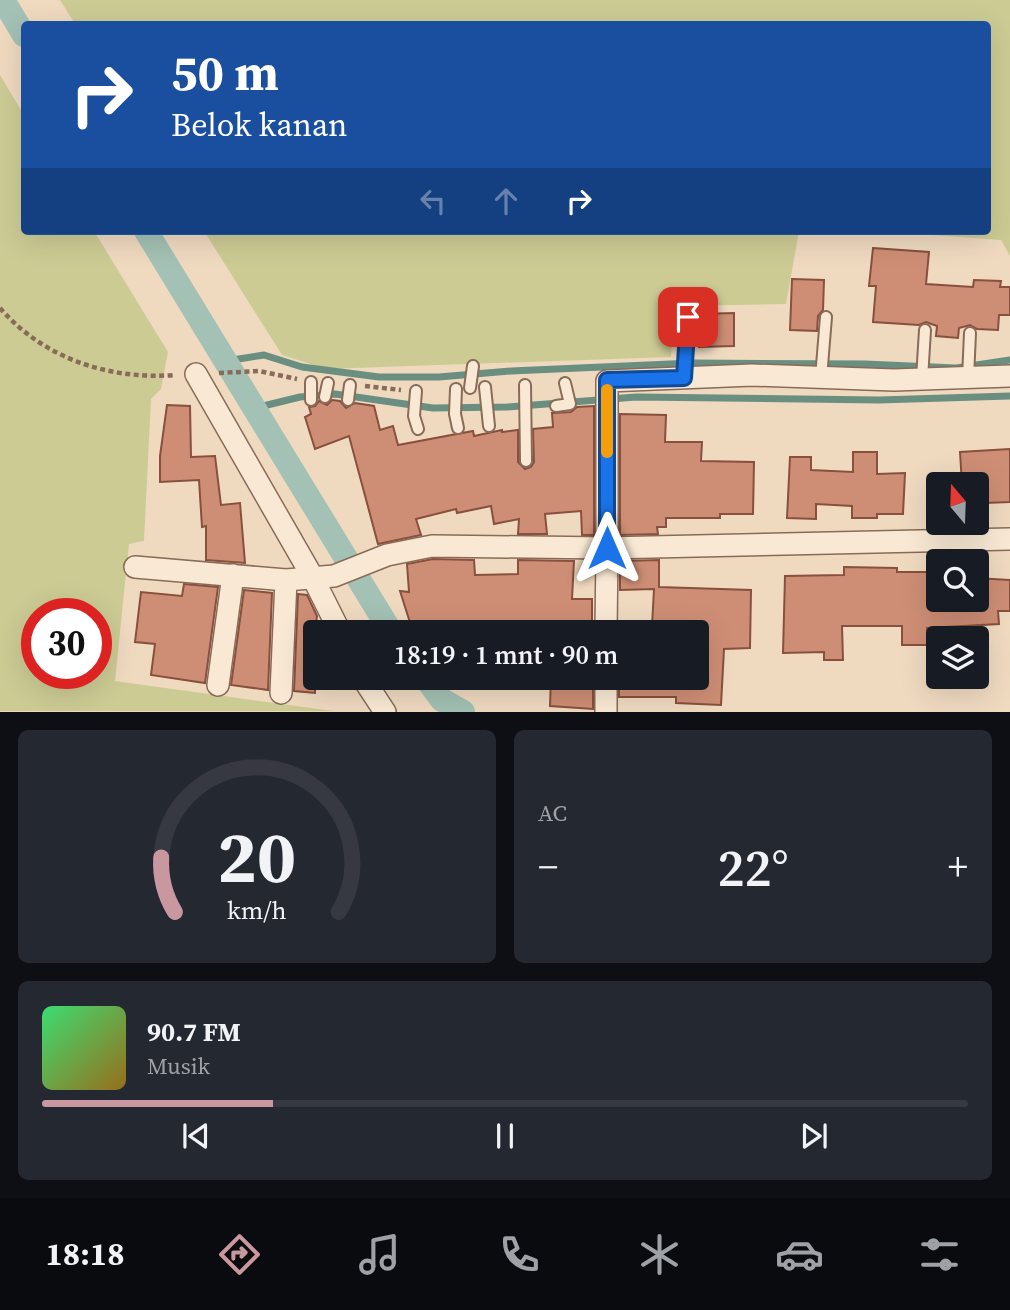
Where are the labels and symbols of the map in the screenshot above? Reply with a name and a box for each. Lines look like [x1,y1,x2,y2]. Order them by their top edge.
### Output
pin [658,287,718,347]
north arrow [926,472,989,536]
position arrow [570,511,644,585]
speed limit sign: 30 [21,598,112,689]

